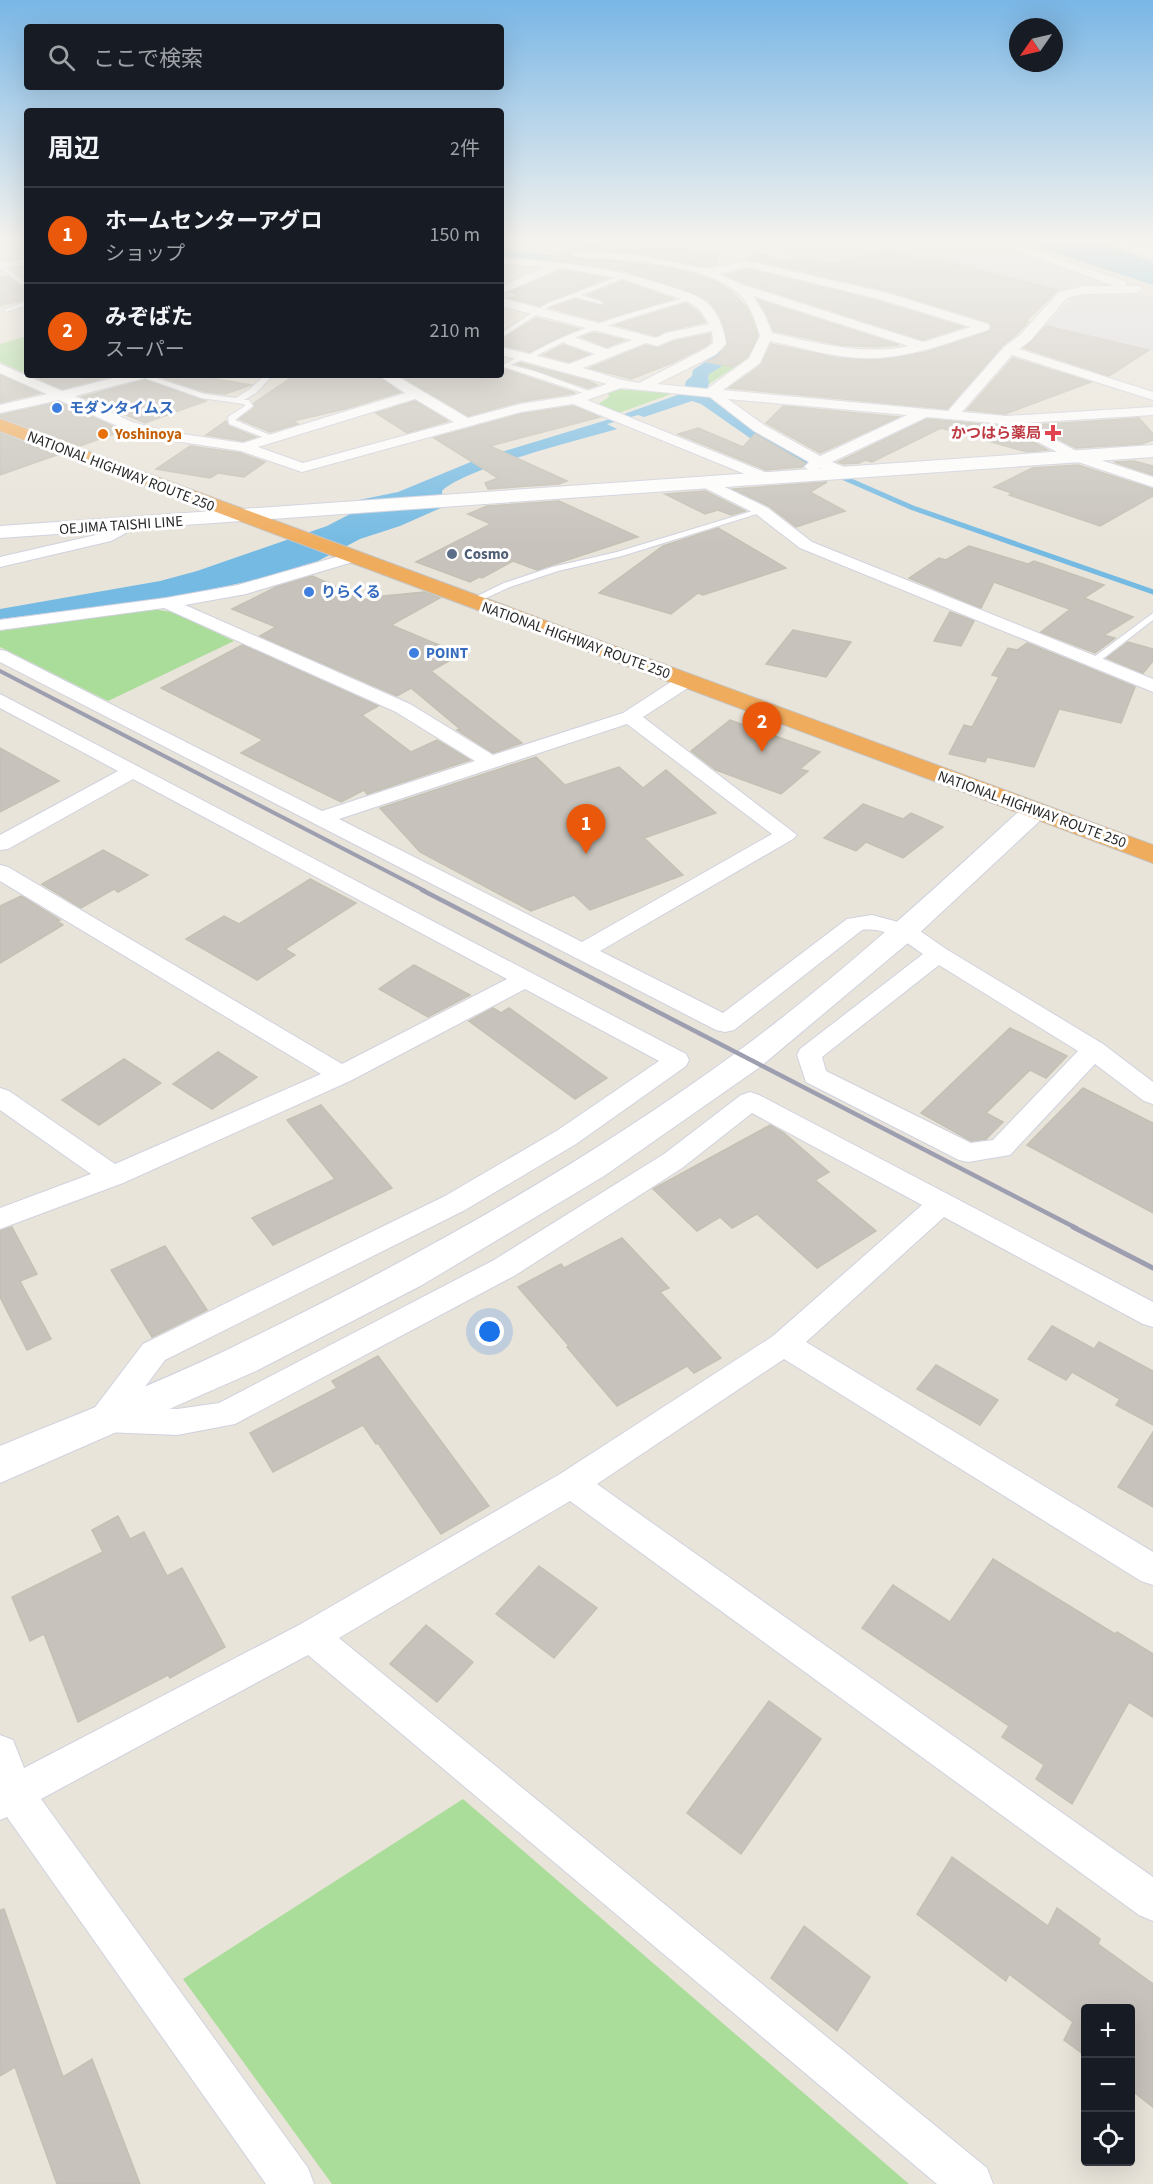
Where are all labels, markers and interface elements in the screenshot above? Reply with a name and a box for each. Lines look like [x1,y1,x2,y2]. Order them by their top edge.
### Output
north arrow [1009,18,1063,72]
search box [24,24,504,90]
icon: search [45,41,78,74]
text: ここで検索 [93,43,203,75]
text: 周辺 [48,130,100,167]
text: 2件 [450,135,480,163]
text: ホームセンターアグロ [105,205,322,237]
text: 1 [62,221,73,249]
text: 150 m [430,221,480,249]
text: ショップ [105,240,185,268]
text: みぞばた [105,301,193,333]
text: 2 [62,317,73,345]
text: 210 m [430,317,480,345]
text: スーパー [105,336,185,364]
place label: モダンタイムス [69,398,174,419]
marker: モダンタイムス [50,401,64,415]
place label: かつはら薬局 [951,423,1041,444]
place label: Yoshinoya [114,424,182,445]
street label: NATIONAL HIGHWAY ROUTE 250 [24,426,218,517]
marker: かつはら薬局 [1046,426,1060,440]
marker: Yoshinoya [96,427,110,441]
street label: OEJIMA TAISHI LINE [58,511,184,540]
place label: Cosmo [464,544,509,565]
marker: Cosmo [445,547,459,561]
place label: りらくる [321,582,381,603]
marker: りらくる [302,585,316,599]
street label: NATIONAL HIGHWAY ROUTE 250 [479,597,673,684]
place label: POINT [426,643,468,664]
marker: POINT [407,646,421,660]
pin: 2 [742,702,782,752]
street label: NATIONAL HIGHWAY ROUTE 250 [935,766,1129,853]
pin: 1 [566,804,606,854]
your location [475,1317,504,1346]
map controls [1081,2004,1135,2166]
button: + [1081,2004,1135,2058]
button: − [1081,2058,1135,2112]
button: locate [1081,2112,1135,2166]

